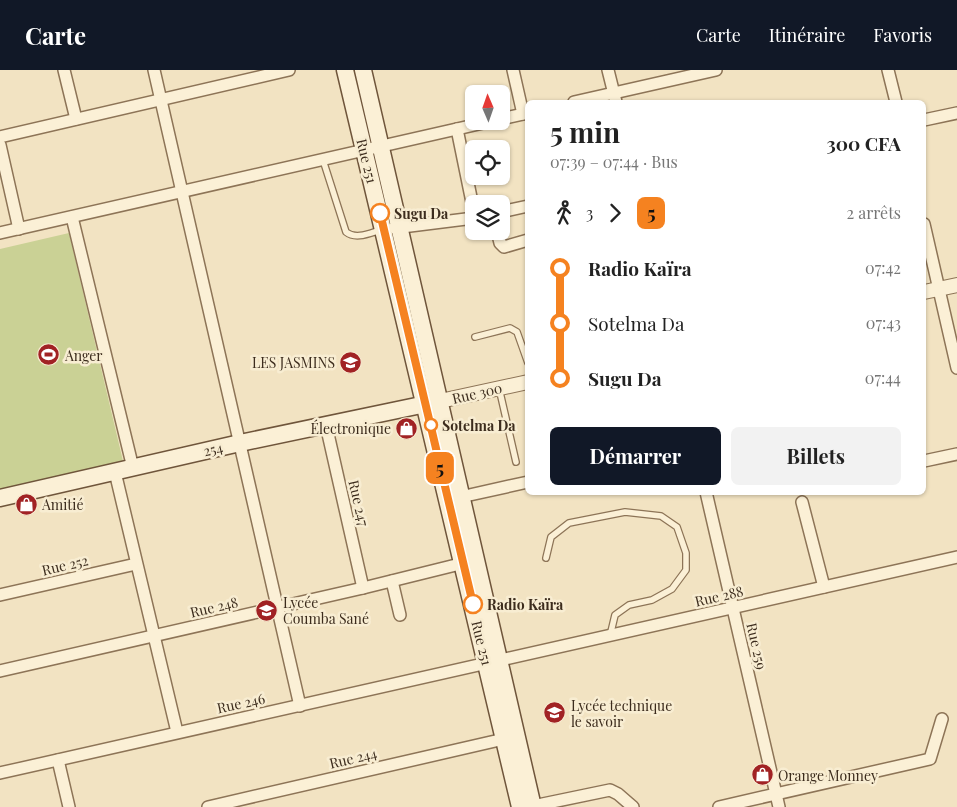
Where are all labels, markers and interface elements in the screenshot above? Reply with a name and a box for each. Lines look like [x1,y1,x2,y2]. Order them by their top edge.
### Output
text: Carte [25,19,86,51]
text: Carte [696,23,741,47]
text: Itinéraire [769,23,845,47]
text: Favoris [873,23,932,47]
north arrow [465,85,510,130]
map controls [465,85,510,240]
text: 5 min [550,113,620,150]
text: 300 CFA [827,130,901,156]
street label: Rue 251 [352,137,382,185]
button: locate [465,140,510,185]
text: 07:39 – 07:44 · Bus [550,151,678,172]
button: layers [465,195,510,240]
icon: walk [550,199,578,227]
icon: forward [601,199,629,227]
text: 5 [647,201,655,225]
text: 3 [586,202,593,223]
text: 2 arrêts [847,202,901,223]
marker: Sugu Da [370,203,390,223]
place label: Sugu Da [394,204,449,223]
text: Radio Kaïra [588,255,692,281]
text: 07:42 [865,257,901,278]
text: Sotelma Da [588,310,684,336]
text: 07:43 [866,312,901,333]
sports icon: Anger [37,343,61,367]
place label: Anger [64,346,103,365]
school or university icon: LES JASMINS [339,350,363,374]
place label: LES JASMINS [252,353,335,372]
text: Sugu Da [588,365,662,391]
text: 07:44 [865,367,901,388]
street label: Rue 300 [450,378,504,408]
shop icon: Électronique [395,416,419,440]
place label: Sotelma Da [442,416,516,435]
marker: Sotelma Da [424,418,438,432]
place label: Électronique [311,419,391,438]
button: Démarrer [550,427,721,485]
button: Billets [731,427,901,485]
street label: 254 [201,438,225,460]
line badge: 5 [424,452,456,484]
text: 5 [436,456,444,480]
street label: Rue 247 [344,478,374,528]
shop icon: Amitié [14,492,38,516]
place label: Amitié [41,495,84,514]
street label: Rue 252 [40,550,90,580]
street label: Rue 288 [693,581,745,611]
street label: Rue 248 [188,592,240,622]
place label: Lycée Coumba Sané [283,593,369,628]
marker: Radio Kaïra [463,594,483,614]
place label: Radio Kaïra [487,595,564,614]
school or university icon: Lycée Coumba Sané [255,598,279,622]
street label: Rue 251 [467,619,497,667]
street label: Rue 259 [742,621,772,671]
street label: Rue 246 [215,689,267,717]
place label: Lycée technique le savoir [571,696,672,731]
school or university icon: Lycée technique le savoir [543,701,567,725]
street label: Rue 244 [327,743,379,773]
shop icon: Orange Monney [750,763,774,787]
place label: Orange Monney [778,766,878,785]

